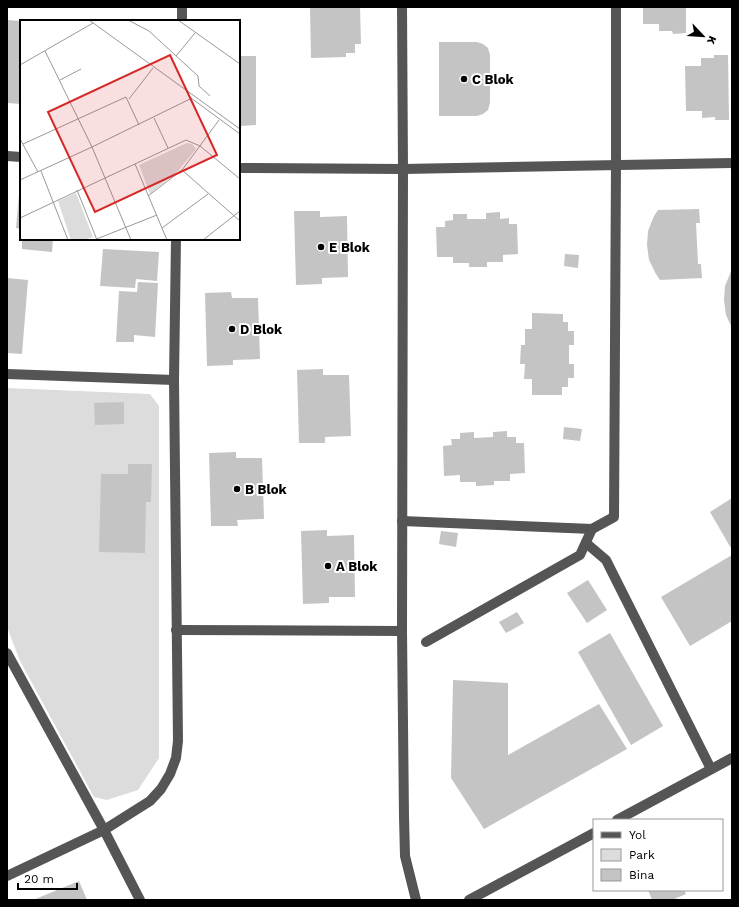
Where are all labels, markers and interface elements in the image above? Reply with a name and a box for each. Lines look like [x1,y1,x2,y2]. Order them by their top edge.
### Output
north arrow [683,16,723,56]
inset map [20,20,240,240]
text: K [704,34,719,47]
place label: C Blok [472,72,515,87]
marker: C Blok [459,74,469,84]
place label: E Blok [329,240,371,255]
marker: E Blok [316,242,326,252]
place label: D Blok [240,322,283,337]
marker: D Blok [227,324,237,334]
place label: B Blok [245,482,288,497]
marker: B Blok [232,484,242,494]
place label: A Blok [336,559,378,574]
marker: A Blok [323,561,333,571]
legend [593,819,723,891]
text: Yol [629,828,646,842]
text: Park [629,848,655,862]
scale bar [18,865,77,891]
text: Bina [629,868,654,882]
text: 20 m [24,872,54,886]

